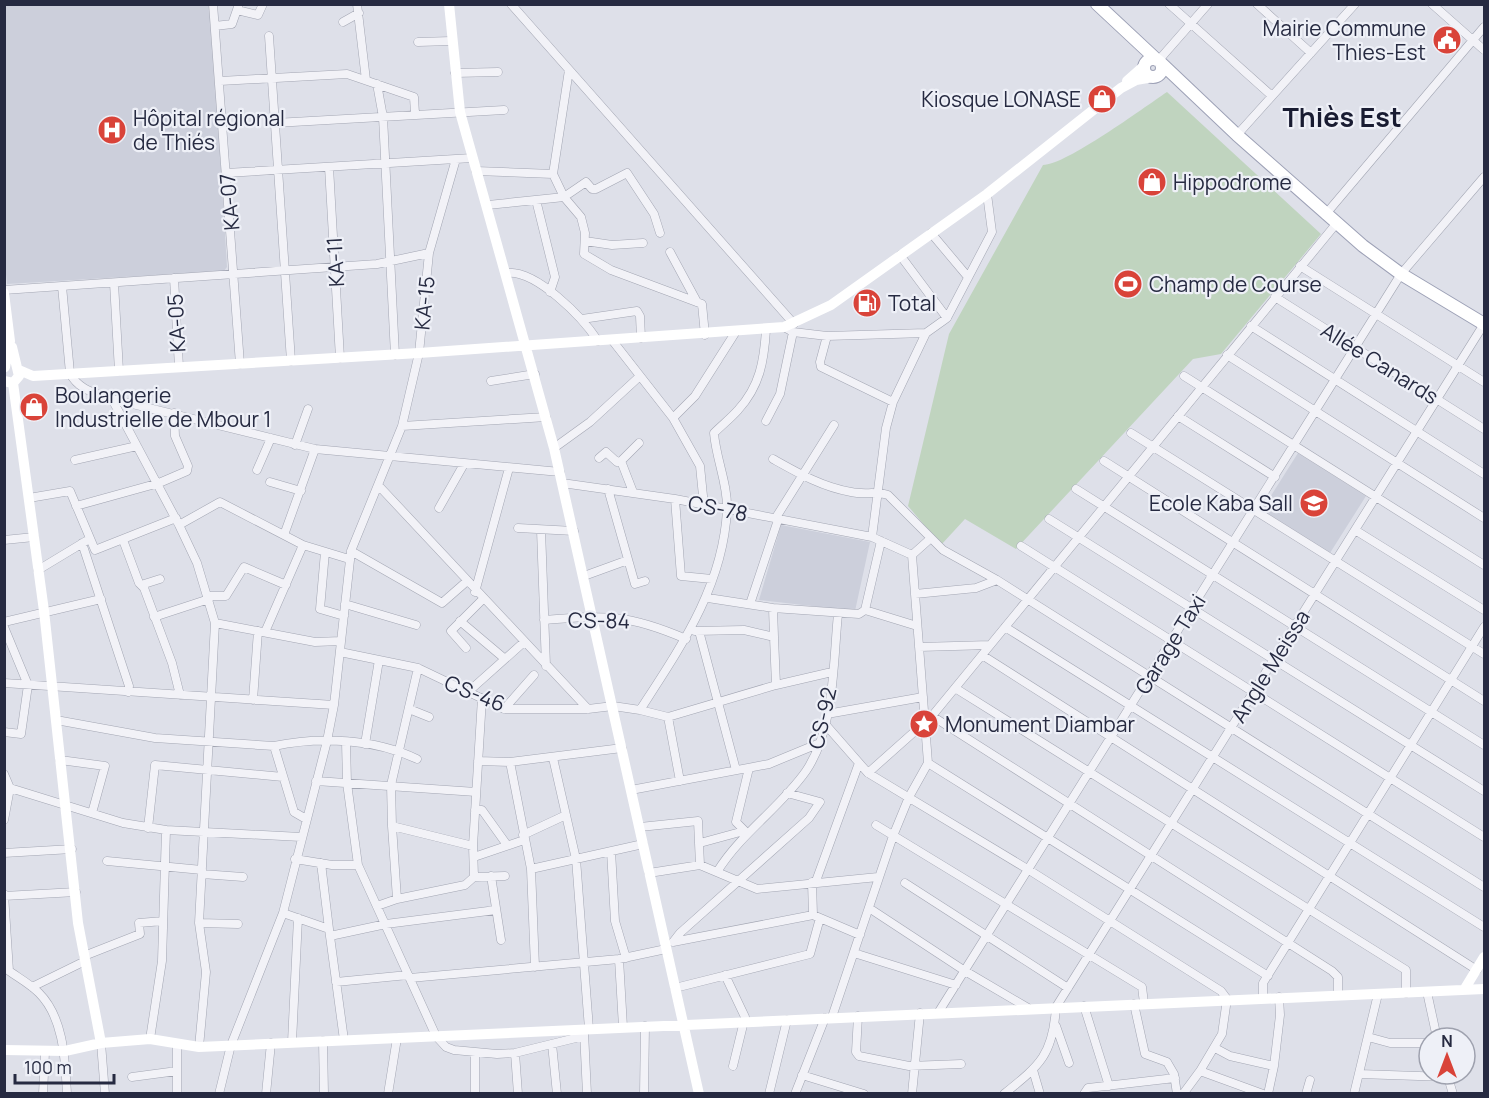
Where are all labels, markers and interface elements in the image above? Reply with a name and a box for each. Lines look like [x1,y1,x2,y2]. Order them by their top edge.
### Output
place label: Mairie Commune Thies-Est [1263,14,1426,66]
public building icon: Mairie Commune Thies-Est [1431,24,1463,56]
shop icon: Kiosque LONASE [1086,83,1118,115]
place label: Kiosque LONASE [921,85,1081,113]
district label: Thiès Est [1282,98,1402,135]
place label: Hôpital régional de Thiés [133,104,285,156]
hospital icon: Hôpital régional de Thiés [96,114,128,146]
shop icon: Hippodrome [1136,166,1168,198]
place label: Hippodrome [1173,168,1292,196]
street label: KA-07 [213,172,245,232]
street label: KA-11 [320,236,350,288]
sports icon: Champ de Course [1112,268,1144,300]
place label: Champ de Course [1149,270,1322,298]
street label: KA-15 [407,275,441,331]
fuel station icon: Total [851,287,883,319]
place label: Total [888,289,936,317]
street label: KA-05 [160,293,192,353]
street label: Allée Canards [1316,316,1444,410]
place label: Boulangerie Industrielle de Mbour 1 [55,381,272,433]
shop icon: Boulangerie Industrielle de Mbour 1 [18,391,50,423]
school or university icon: Ecole Kaba Sall [1298,487,1330,519]
street label: CS-78 [686,489,750,527]
place label: Ecole Kaba Sall [1149,489,1293,517]
street label: Garage Taxi [1128,589,1212,699]
street label: Angle Meissa [1224,604,1316,728]
street label: CS-84 [568,605,630,635]
street label: CS-46 [440,668,510,718]
street label: CS-92 [801,684,843,752]
place icon: Monument Diambar [908,708,940,740]
place label: Monument Diambar [945,710,1135,738]
north arrow [1417,1026,1477,1086]
text: N [1441,1030,1453,1052]
scale bar [15,1047,114,1085]
text: 100 m [24,1055,72,1079]

